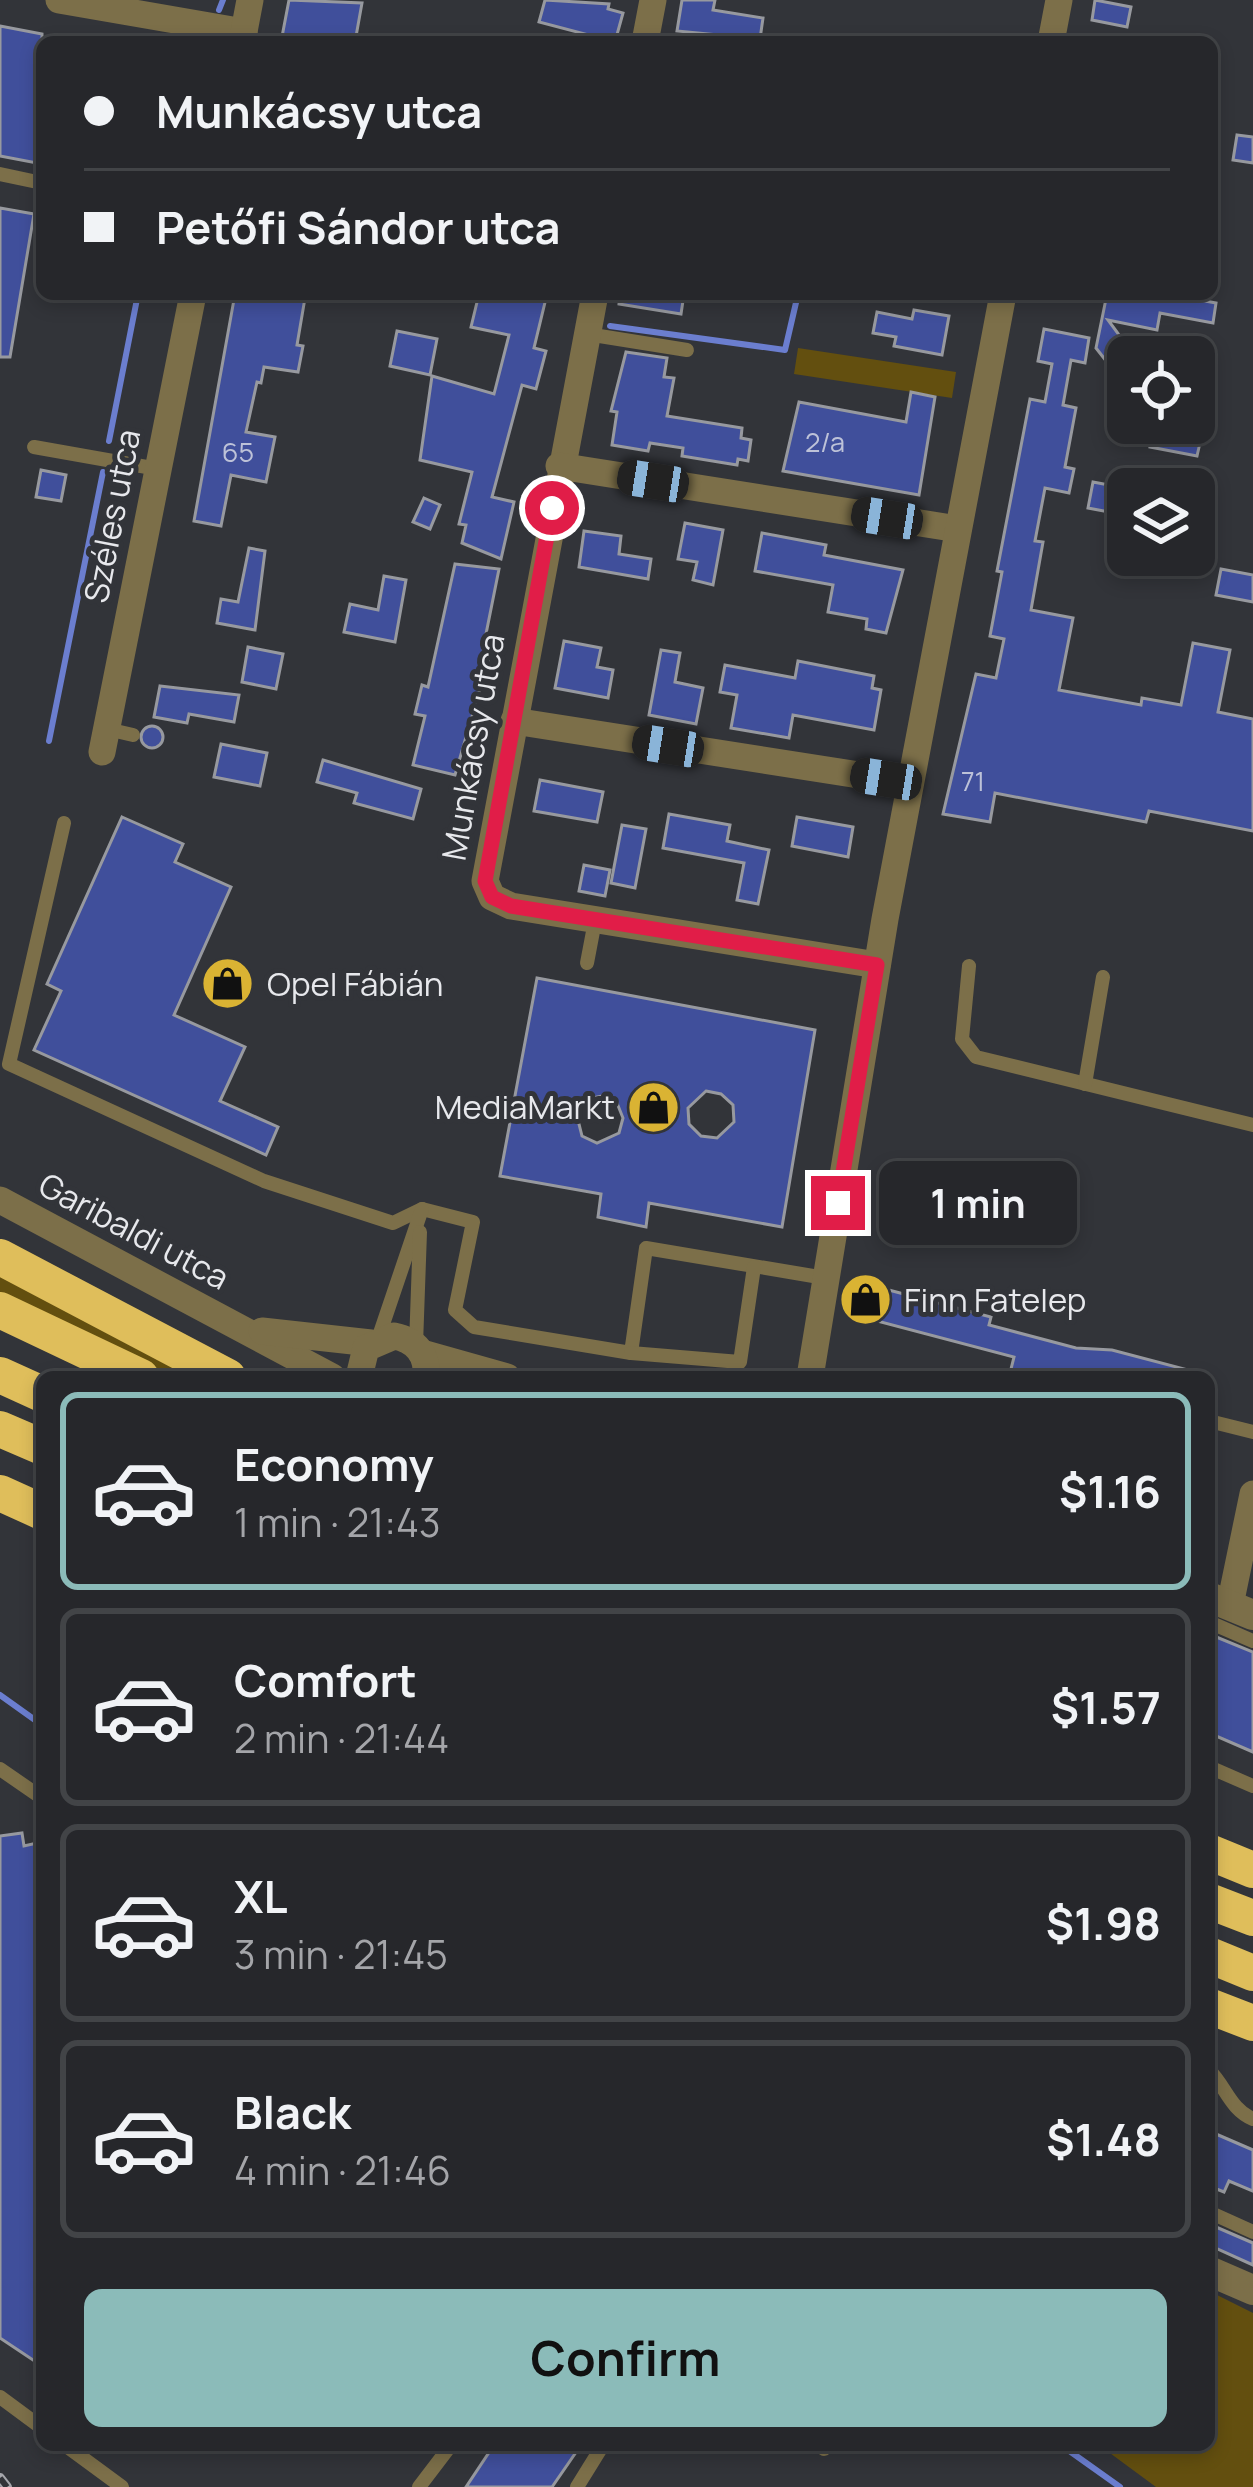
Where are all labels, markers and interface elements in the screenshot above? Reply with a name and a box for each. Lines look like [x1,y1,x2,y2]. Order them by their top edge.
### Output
text: Munkácsy utca [156,80,482,142]
text: Petőfi Sándor utca [156,196,560,258]
map controls [1107,336,1215,576]
button: locate [1107,336,1215,444]
house number: 2/a [805,423,845,460]
street label: Széles utca [73,425,150,606]
house number: 65 [222,433,254,470]
car [615,458,691,504]
button: layers [1107,468,1215,576]
route start [525,481,579,535]
car [849,495,925,541]
street label: Munkácsy utca [430,630,515,864]
car [630,723,706,769]
car [848,756,924,802]
house number: 71 [961,762,985,799]
shop icon: Opel Fábián [200,956,256,1012]
place label: Opel Fábián [267,961,443,1006]
shop icon: MediaMarkt [626,1079,682,1135]
place label: MediaMarkt [435,1084,615,1129]
callout: 1 min [880,1161,1078,1245]
street label: Garibaldi utca [31,1162,237,1300]
route end [811,1176,865,1230]
text: 1 min [930,1176,1026,1230]
shop icon: Finn Fatelep [837,1272,893,1328]
place label: Finn Fatelep [904,1277,1086,1322]
text: Economy [234,1433,434,1495]
icon: car [90,1437,198,1545]
text: $1.16 [1059,1460,1161,1522]
text: 1 min · 21:43 [234,1495,440,1549]
text: Comfort [234,1649,417,1711]
icon: car [90,1653,198,1761]
text: $1.57 [1051,1676,1161,1738]
text: 2 min · 21:44 [234,1711,449,1765]
text: XL [234,1865,288,1927]
icon: car [90,1869,198,1977]
text: $1.98 [1046,1892,1161,1954]
text: 3 min · 21:45 [234,1927,448,1981]
text: Black [234,2081,351,2143]
icon: car [90,2085,198,2193]
text: $1.48 [1046,2108,1161,2170]
text: 4 min · 21:46 [234,2143,451,2197]
button: Confirm [84,2289,1167,2427]

